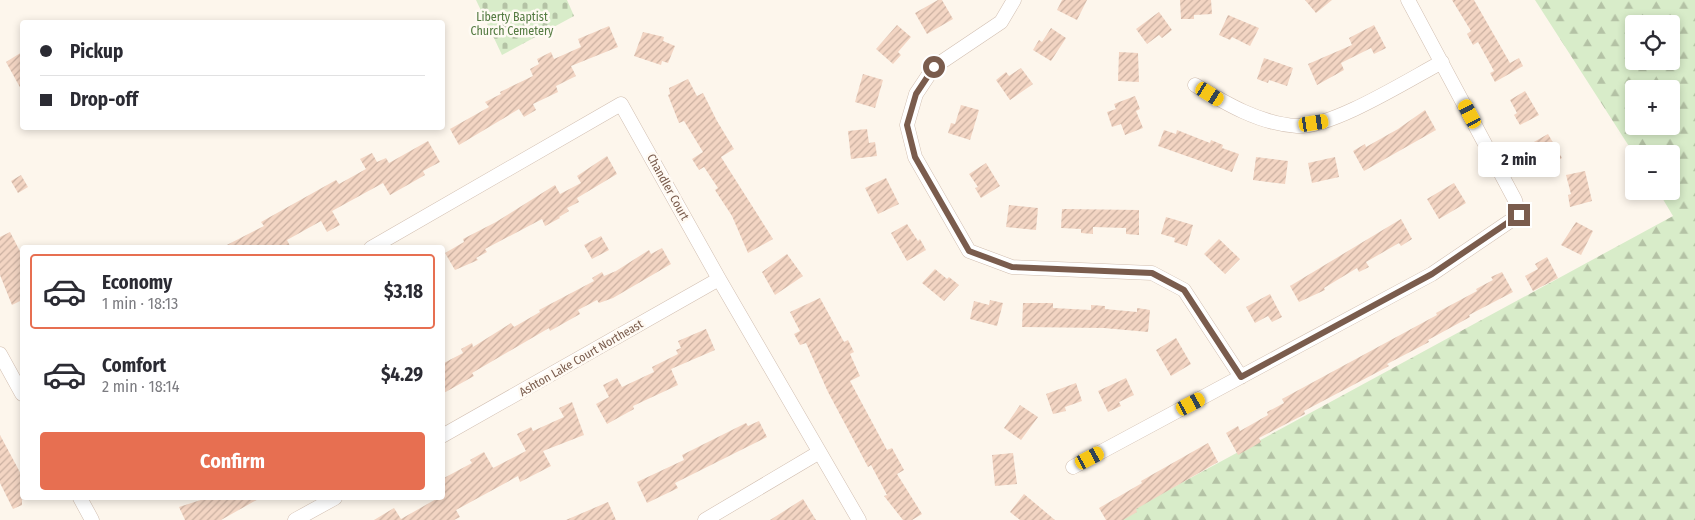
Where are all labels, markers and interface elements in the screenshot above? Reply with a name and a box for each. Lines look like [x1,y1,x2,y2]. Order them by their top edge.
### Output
park label: Liberty Baptist Church Cemetery [471,10,554,38]
map controls [1625,15,1680,200]
button: locate [1625,15,1680,70]
text: Pickup [70,40,123,63]
route start [923,56,945,78]
car [1193,80,1226,108]
button: + [1625,80,1680,135]
text: Drop-off [70,88,138,111]
car [1456,97,1483,131]
car [1298,113,1329,133]
callout: 2 min [1478,142,1560,178]
button: − [1625,145,1680,200]
text: 2 min [1501,150,1537,169]
street label: Chandler Court [644,151,692,223]
route end [1508,204,1530,226]
icon: car [42,269,87,314]
text: Economy [102,271,172,294]
text: $3.18 [384,280,423,303]
text: 1 min · 18:13 [102,294,178,313]
street label: Ashton Lake Court Northeast [517,317,645,399]
icon: car [42,352,87,397]
text: Comfort [102,354,166,377]
text: $4.29 [381,363,423,386]
text: 2 min · 18:14 [102,377,179,396]
car [1174,390,1207,418]
button: Confirm [40,432,425,490]
car [1073,444,1106,472]

